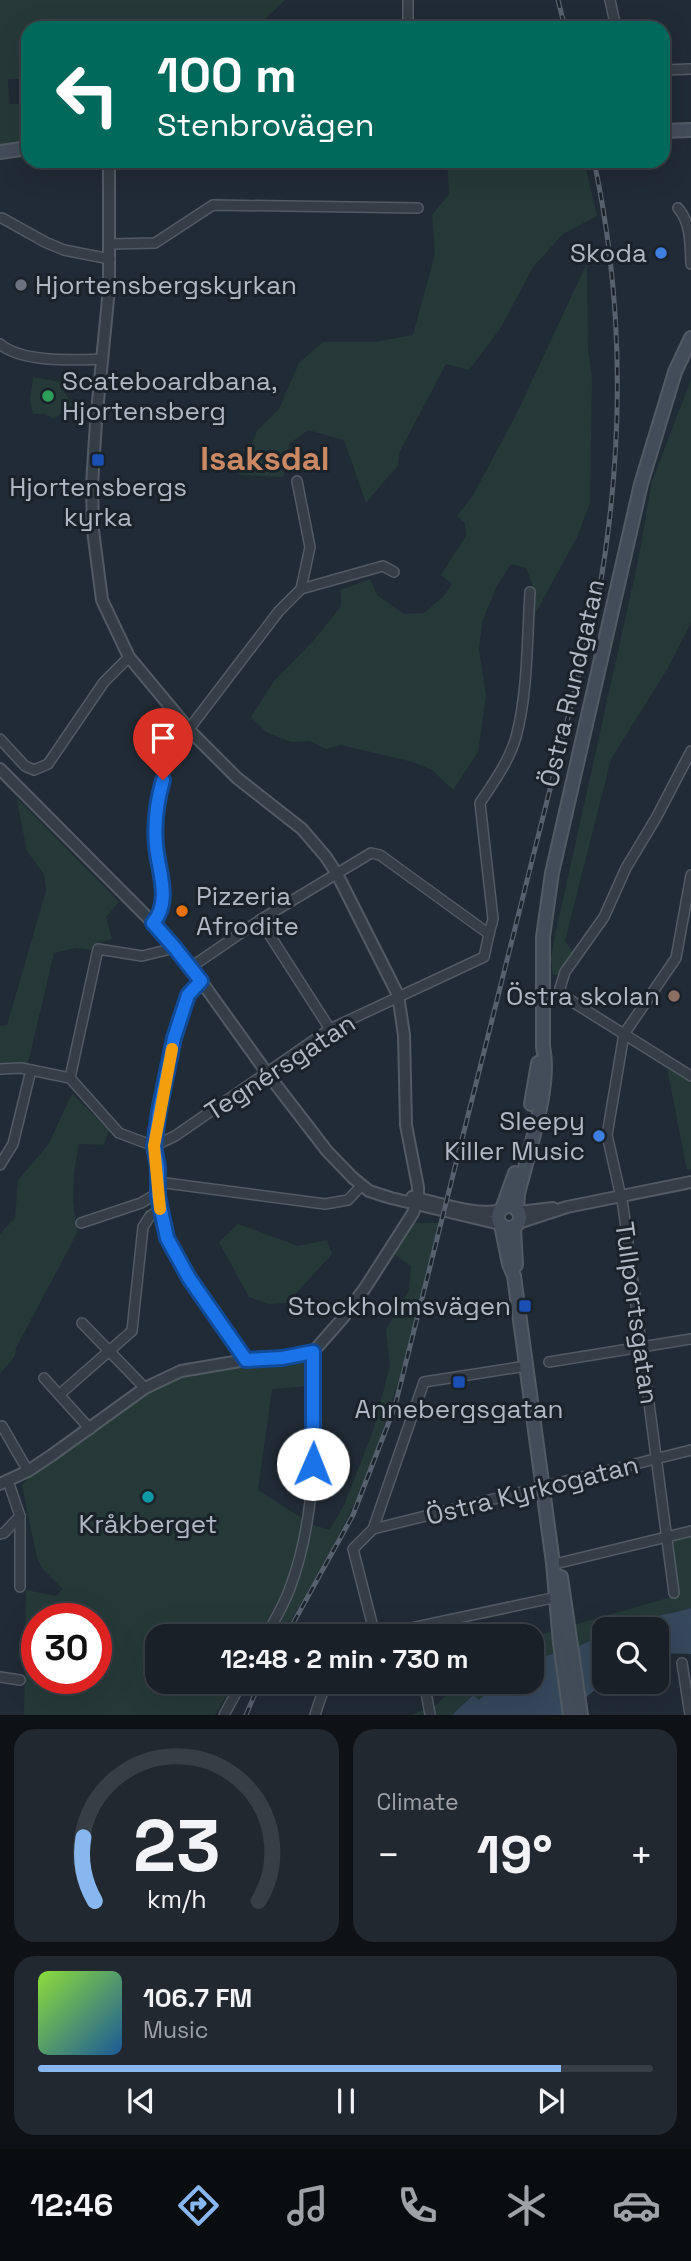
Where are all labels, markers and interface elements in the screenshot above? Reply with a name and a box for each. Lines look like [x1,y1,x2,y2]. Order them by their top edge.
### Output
text: 100 m [157,44,297,106]
icon: left [42,49,133,140]
text: Stenbrovägen [157,105,374,145]
place label: Skoda [570,236,647,270]
marker: Skoda [653,245,669,261]
place label: Hjortensbergskyrkan [35,268,297,302]
marker: Hjortensbergskyrkan [13,277,29,293]
place label: Scateboardbana, Hjortensberg [62,364,277,428]
marker: Scateboardbana, Hjortensberg [40,388,56,404]
district label: Isaksdal [200,438,330,480]
marker: Hjortensbergs kyrka [90,452,106,468]
place label: Hjortensbergs kyrka [9,470,187,534]
street label: Östra Rundgatan [532,576,612,790]
pin [133,708,193,780]
icon: arrive [144,719,182,757]
place label: Pizzeria Afrodite [196,879,299,943]
marker: Pizzeria Afrodite [174,903,190,919]
place label: Östra skolan [506,979,660,1013]
marker: Östra skolan [666,988,682,1004]
street label: Tegnérsgatan [198,1006,362,1128]
place label: Sleepy Killer Music [444,1104,585,1168]
marker: Sleepy Killer Music [591,1128,607,1144]
street label: Tullportsgatan [607,1220,667,1406]
place label: Stockholmsvägen [288,1289,511,1323]
marker: Stockholmsvägen [517,1298,533,1314]
marker: Annebergsgatan [451,1374,467,1390]
place label: Annebergsgatan [354,1392,564,1426]
position arrow [276,1427,350,1501]
street label: Östra Kyrkogatan [422,1447,642,1533]
marker: Kråkberget [140,1489,156,1505]
place label: Kråkberget [78,1507,218,1541]
speed limit sign: 30 [21,1603,112,1694]
map controls [592,1617,669,1694]
button: search [592,1617,669,1694]
text: 12:48 · 2 min · 730 m [221,1642,468,1676]
text: Climate [377,1787,459,1817]
text: 23 [132,1800,220,1893]
text: 19° [477,1822,553,1888]
text: − [377,1831,400,1879]
text: + [629,1831,653,1879]
text: km/h [146,1883,206,1915]
text: 106.7 FM [143,1981,252,2015]
text: Music [143,2015,208,2045]
icon: previous [122,2082,160,2120]
icon: pause [327,2082,365,2120]
icon: next [532,2082,570,2120]
icon: directions [174,2181,223,2230]
icon: music [283,2181,332,2230]
icon: phone [393,2181,442,2230]
icon: climate [502,2181,551,2230]
icon: car [612,2181,661,2230]
text: 12:46 [30,2185,113,2225]

